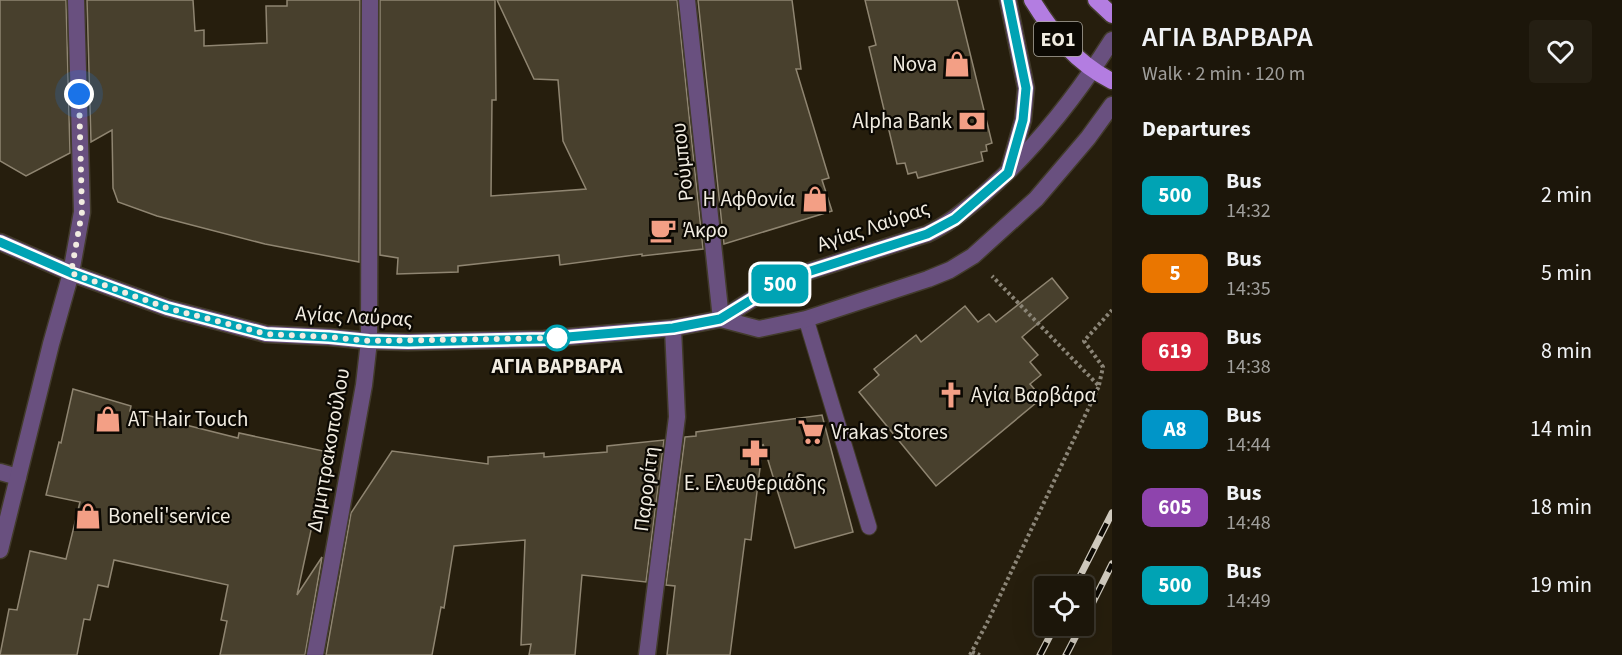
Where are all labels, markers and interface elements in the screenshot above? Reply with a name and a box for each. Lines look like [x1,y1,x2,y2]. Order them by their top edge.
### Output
text: ΑΓΙΑ ΒΑΡΒΑΡΑ [1142,17,1313,57]
button: heart [1529,20,1592,83]
road number: ΕΟ1 [1034,22,1082,56]
place label: Nova [892,49,937,79]
shop icon: Nova [942,49,972,79]
text: Walk · 2 min · 120 m [1142,60,1305,88]
your location [64,79,94,109]
place label: Alpha Bank [853,106,953,136]
bank icon: Alpha Bank [957,106,987,136]
text: Departures [1142,113,1251,145]
street label: Ρούμπου [663,121,701,203]
text: Bus [1226,165,1262,197]
text: 2 min [1541,179,1592,211]
text: 500 [1158,180,1192,210]
place label: Η Αφθονία [702,184,795,214]
shop icon: Η Αφθονία [800,184,830,214]
street label: Αγίας Λαύρας [813,193,933,259]
text: 14:32 [1226,197,1271,225]
cafe icon: Άκρο [648,215,678,245]
place label: Άκρο [683,215,728,245]
text: Bus [1226,243,1262,275]
text: 5 min [1541,257,1592,289]
text: 5 [1169,258,1181,288]
line badge: 500 [746,264,814,304]
text: 500 [763,269,797,299]
text: 14:35 [1226,275,1271,303]
street label: Αγίας Λαύρας [295,298,413,334]
text: Bus [1226,321,1262,353]
marker: ΑΓΙΑ ΒΑΡΒΑΡΑ [544,325,570,351]
text: 8 min [1541,335,1592,367]
text: 619 [1158,336,1192,366]
place label: ΑΓΙΑ ΒΑΡΒΑΡΑ [490,351,623,381]
text: 14:38 [1226,353,1271,381]
street label: Δημητρακοπούλου [299,366,357,534]
church icon: Αγία Βαρβάρα [936,380,966,410]
place label: Αγία Βαρβάρα [971,380,1096,410]
text: Bus [1226,399,1262,431]
shop icon: AT Hair Touch [93,404,123,434]
place label: AT Hair Touch [128,404,248,434]
text: 14 min [1530,413,1592,445]
text: A8 [1163,414,1187,444]
supermarket icon: Vrakas Stores [796,417,826,447]
place label: Vrakas Stores [831,417,948,447]
text: 14:44 [1226,431,1271,459]
pharmacy icon: Ε. Ελευθεριάδης [740,438,770,468]
street label: Παρορίτη [626,445,666,533]
place label: Ε. Ελευθεριάδης [684,468,826,498]
text: Bus [1226,477,1262,509]
text: 18 min [1530,491,1592,523]
text: 605 [1158,492,1192,522]
shop icon: Boneli'service [73,501,103,531]
place label: Boneli'service [108,501,231,531]
text: 14:48 [1226,509,1271,537]
text: Bus [1226,555,1262,587]
text: 19 min [1530,569,1592,601]
text: 500 [1158,570,1192,600]
map controls [1034,576,1094,636]
button: locate [1034,576,1094,636]
text: 14:49 [1226,587,1271,615]

